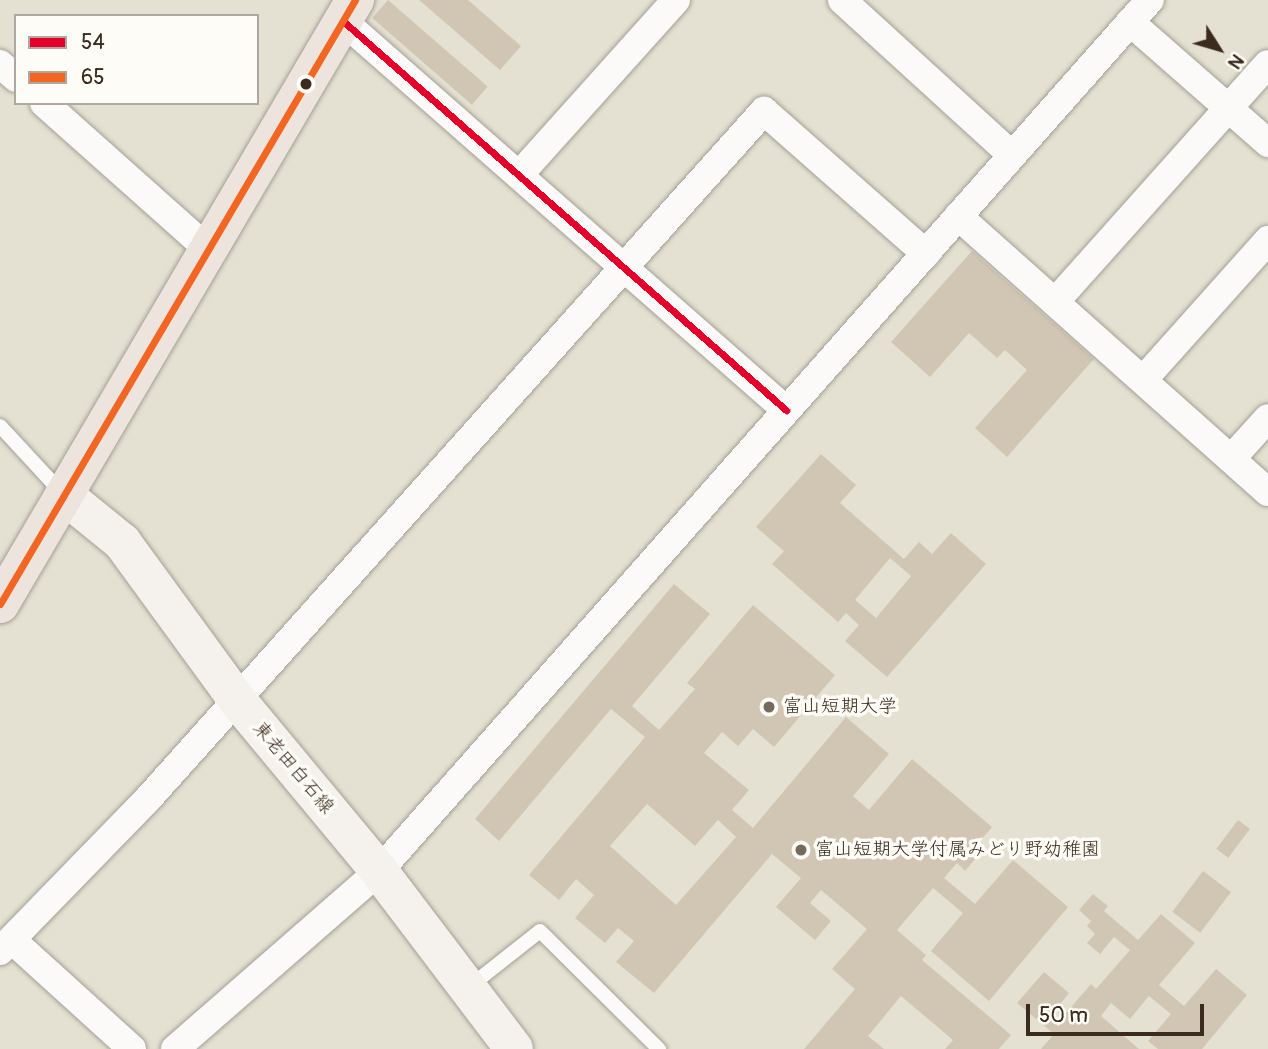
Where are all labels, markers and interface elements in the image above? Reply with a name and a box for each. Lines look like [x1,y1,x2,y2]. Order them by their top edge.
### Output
legend [14,14,259,105]
north arrow [1184,14,1254,84]
text: 54 [81,29,105,56]
text: N [1222,49,1249,74]
text: 65 [81,64,105,91]
unlabelled marker [299,77,313,91]
place label: 富山短期大学 [783,696,897,718]
marker: 富山短期大学 [761,699,777,715]
street label: 東老田白石線 [248,717,338,819]
place label: 富山短期大学付属みどり野幼稚園 [815,839,1100,861]
marker: 富山短期大学付属みどり野幼稚園 [793,842,809,858]
scale bar [1030,990,1208,1034]
text: 50 m [1039,1002,1088,1029]

